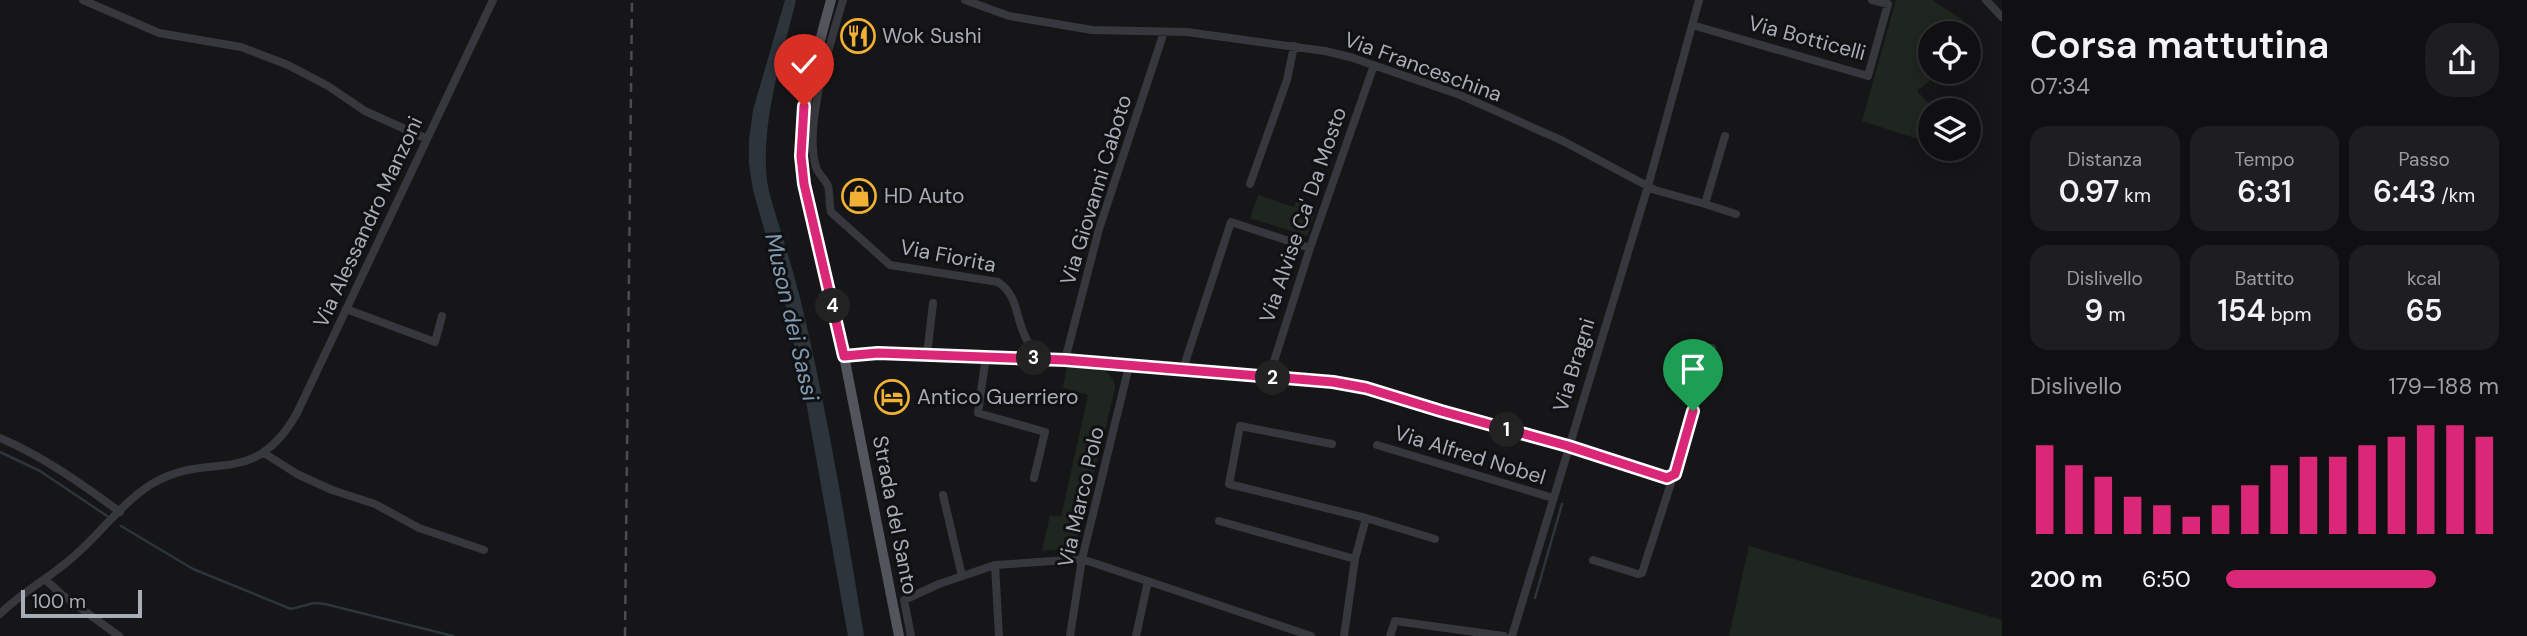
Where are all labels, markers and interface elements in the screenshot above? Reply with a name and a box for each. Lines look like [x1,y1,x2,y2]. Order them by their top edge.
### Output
street label: Via Botticelli [1745,9,1869,67]
restaurant icon: Wok Sushi [839,17,877,55]
text: Corsa mattutina [2030,20,2329,70]
map controls [1918,21,1981,161]
button: locate [1918,21,1981,84]
place label: Wok Sushi [882,22,982,50]
button: share [2425,23,2499,97]
street label: Via Franceschina [1340,26,1506,108]
pin [774,34,834,106]
icon: check [785,45,823,83]
text: 07:34 [2030,71,2090,101]
street label: Via Giovanni Caboto [1054,91,1138,289]
button: layers [1918,98,1981,161]
street label: Via Alvise Ca' Da Mosto [1253,103,1353,327]
street label: Via Alessandro Manzoni [307,112,429,332]
text: Distanza [2068,147,2142,172]
text: Tempo [2235,147,2294,172]
text: Passo [2399,147,2450,172]
text: 0.97 [2059,172,2119,211]
text: 6:31 [2237,172,2292,211]
text: 6:43 [2373,172,2436,211]
shop icon: HD Auto [840,177,878,215]
place label: HD Auto [884,182,964,210]
text: km [2119,183,2151,208]
text: /km [2436,183,2475,208]
water label: Muson dei Sassi [758,230,826,404]
street label: Via Fiorita [898,233,998,279]
text: Dislivello [2067,266,2143,291]
text: Battito [2235,266,2294,291]
text: kcal [2407,266,2441,291]
pin: 4 [816,288,850,324]
text: 9 [2084,291,2103,330]
text: 154 [2218,291,2266,330]
text: 65 [2406,291,2443,330]
text: 4 [826,293,839,318]
text: m [2103,302,2125,327]
text: bpm [2266,302,2311,327]
street label: Via Bragni [1546,315,1602,415]
pin [1663,339,1723,411]
pin: 3 [1016,340,1052,376]
text: 3 [1028,345,1039,370]
icon: arrive [1674,350,1712,388]
pin: 2 [1256,360,1290,396]
text: 2 [1267,365,1278,390]
text: Dislivello [2030,371,2122,401]
text: 179–188 m [2389,371,2499,401]
hotel icon: Antico Guerriero [873,378,911,416]
place label: Antico Guerriero [917,383,1079,411]
pin: 1 [1490,412,1524,448]
text: 1 [1503,417,1510,442]
street label: Via Alfred Nobel [1391,419,1549,491]
street label: Via Marco Polo [1051,424,1111,570]
street label: Strada del Santo [866,433,924,597]
text: 200 m [2030,564,2103,594]
text: 6:50 [2142,564,2191,594]
scale bar [21,587,142,619]
text: 100 m [32,589,86,614]

